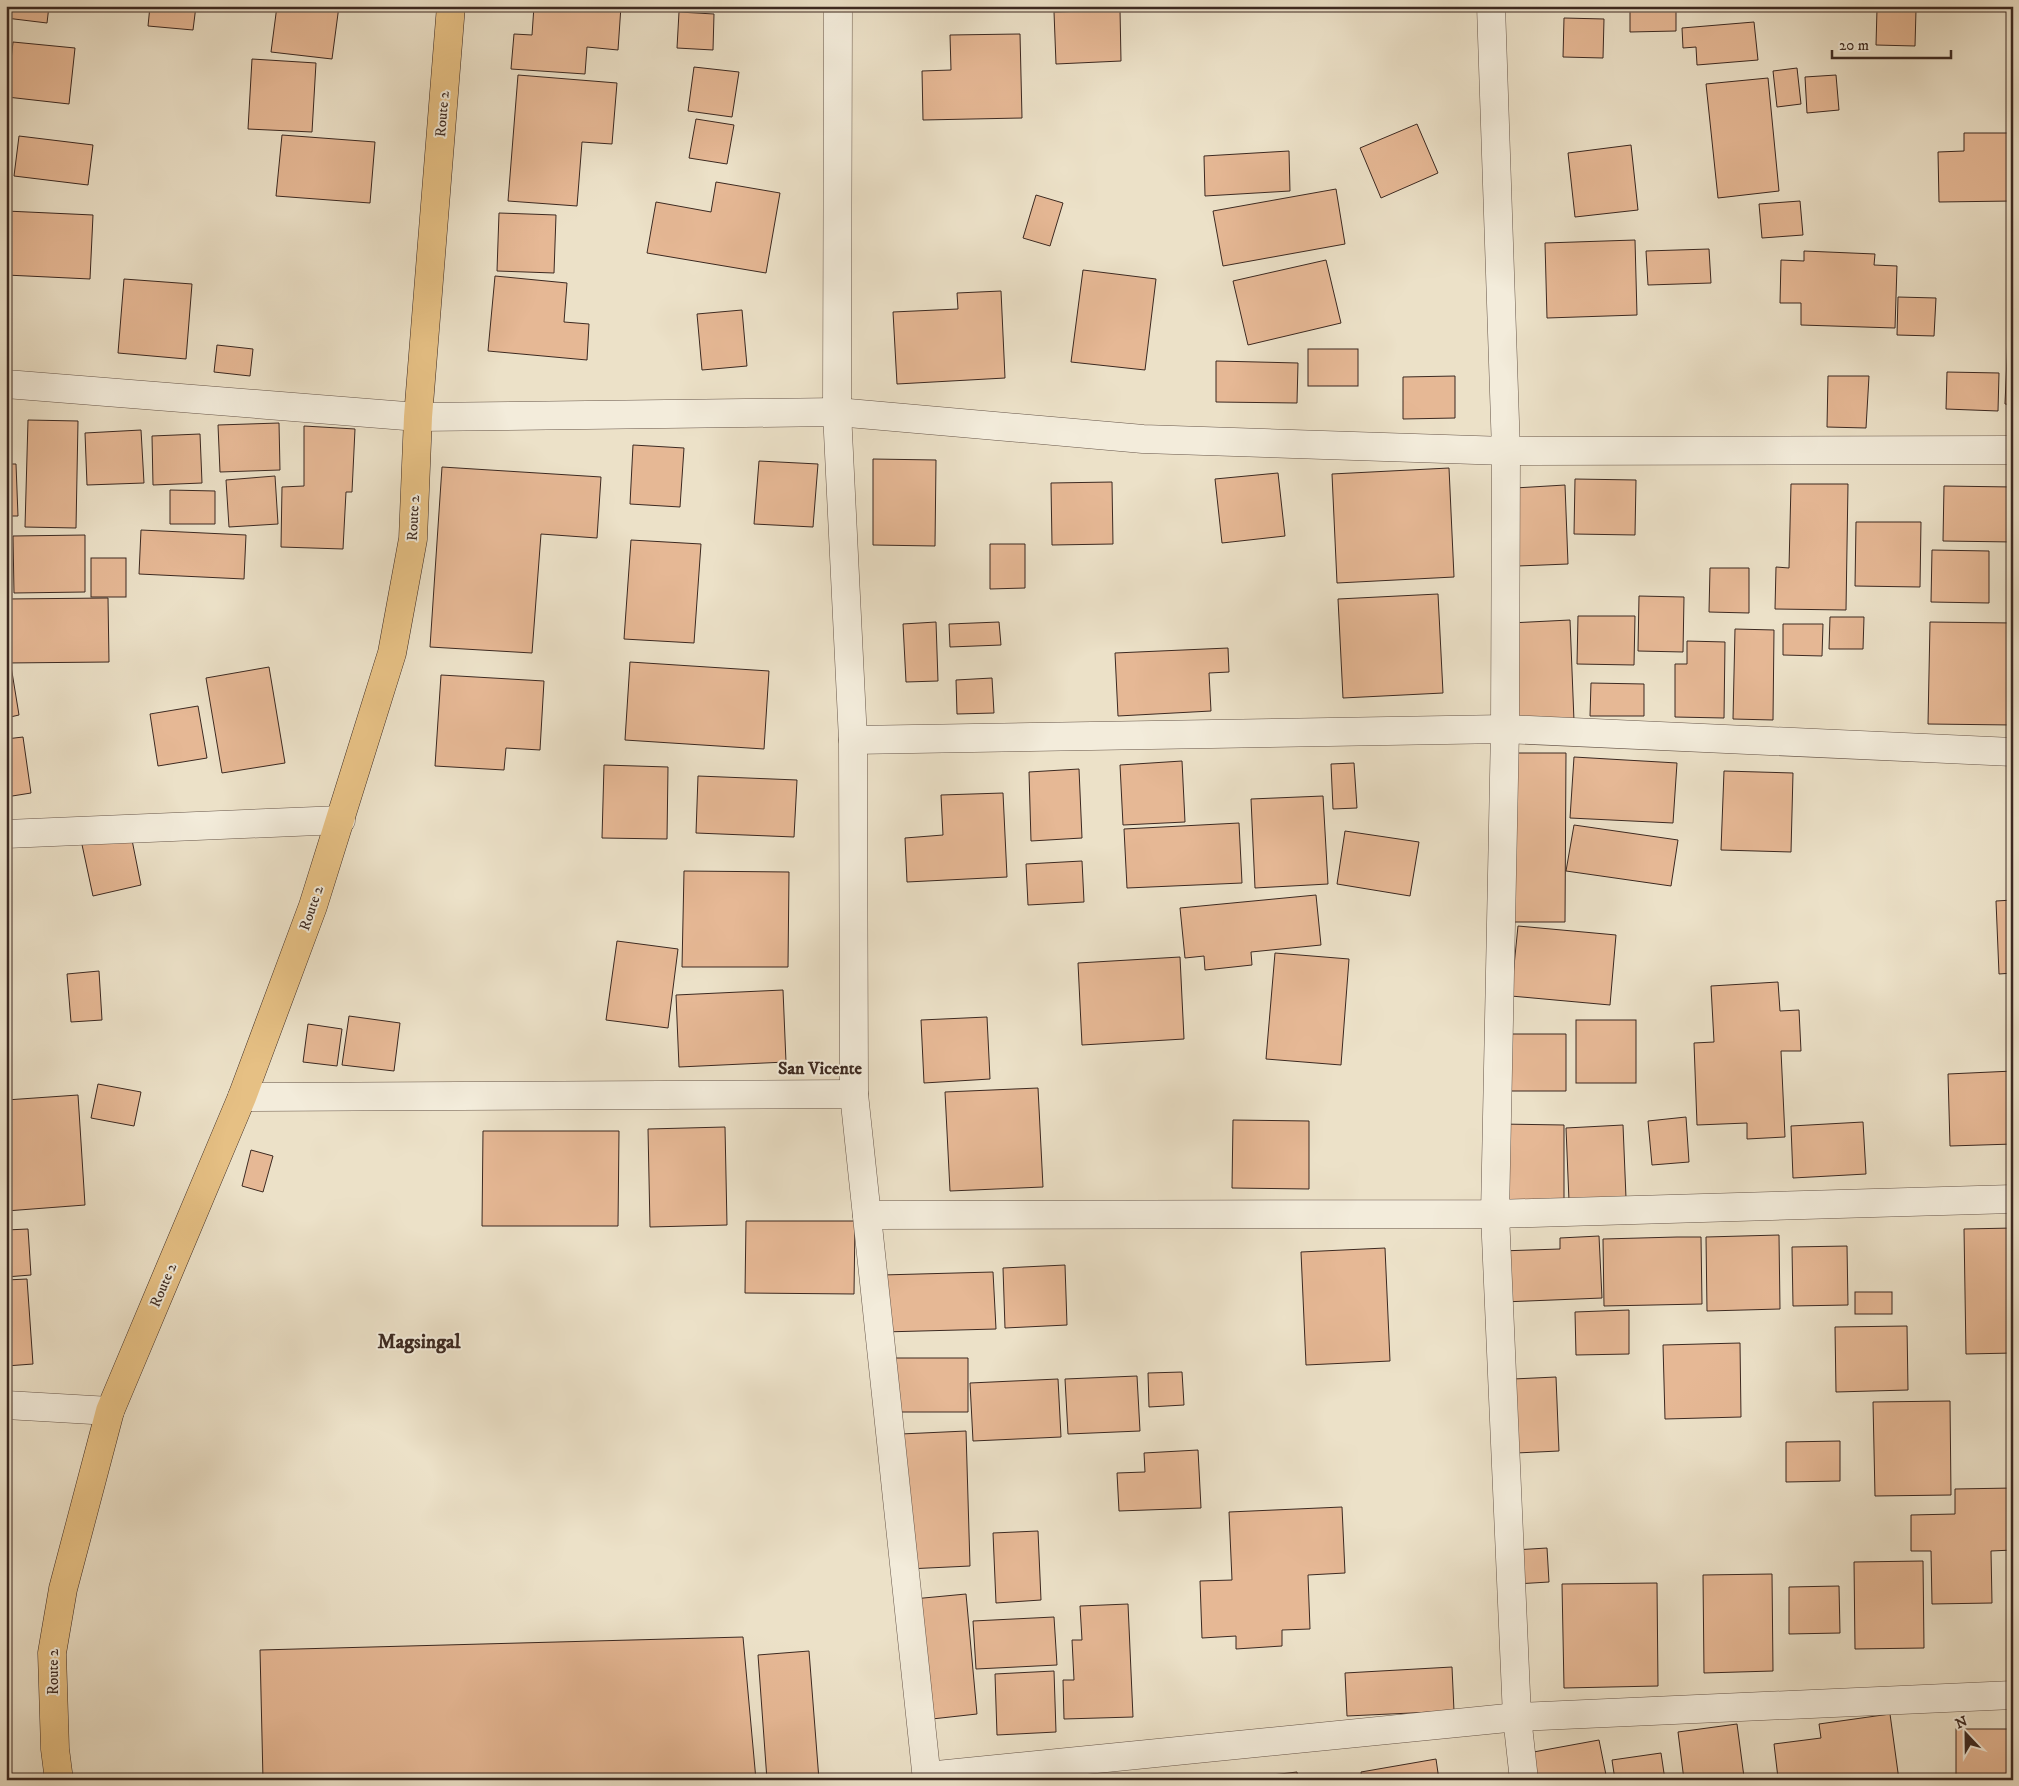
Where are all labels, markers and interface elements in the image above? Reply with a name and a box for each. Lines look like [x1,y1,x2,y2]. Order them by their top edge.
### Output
scale bar [1832,28,1950,60]
text: 20 m [1839,36,1869,55]
street label: Route 2 [431,90,454,138]
street label: Route 2 [403,494,424,542]
street label: Route 2 [295,883,328,933]
district label: San Vicente [778,1058,863,1080]
street label: Route 2 [146,1260,181,1310]
district label: Magsingal [377,1330,462,1355]
street label: Route 2 [44,1648,63,1695]
north arrow [1942,1708,1992,1758]
text: N [1953,1712,1971,1733]

